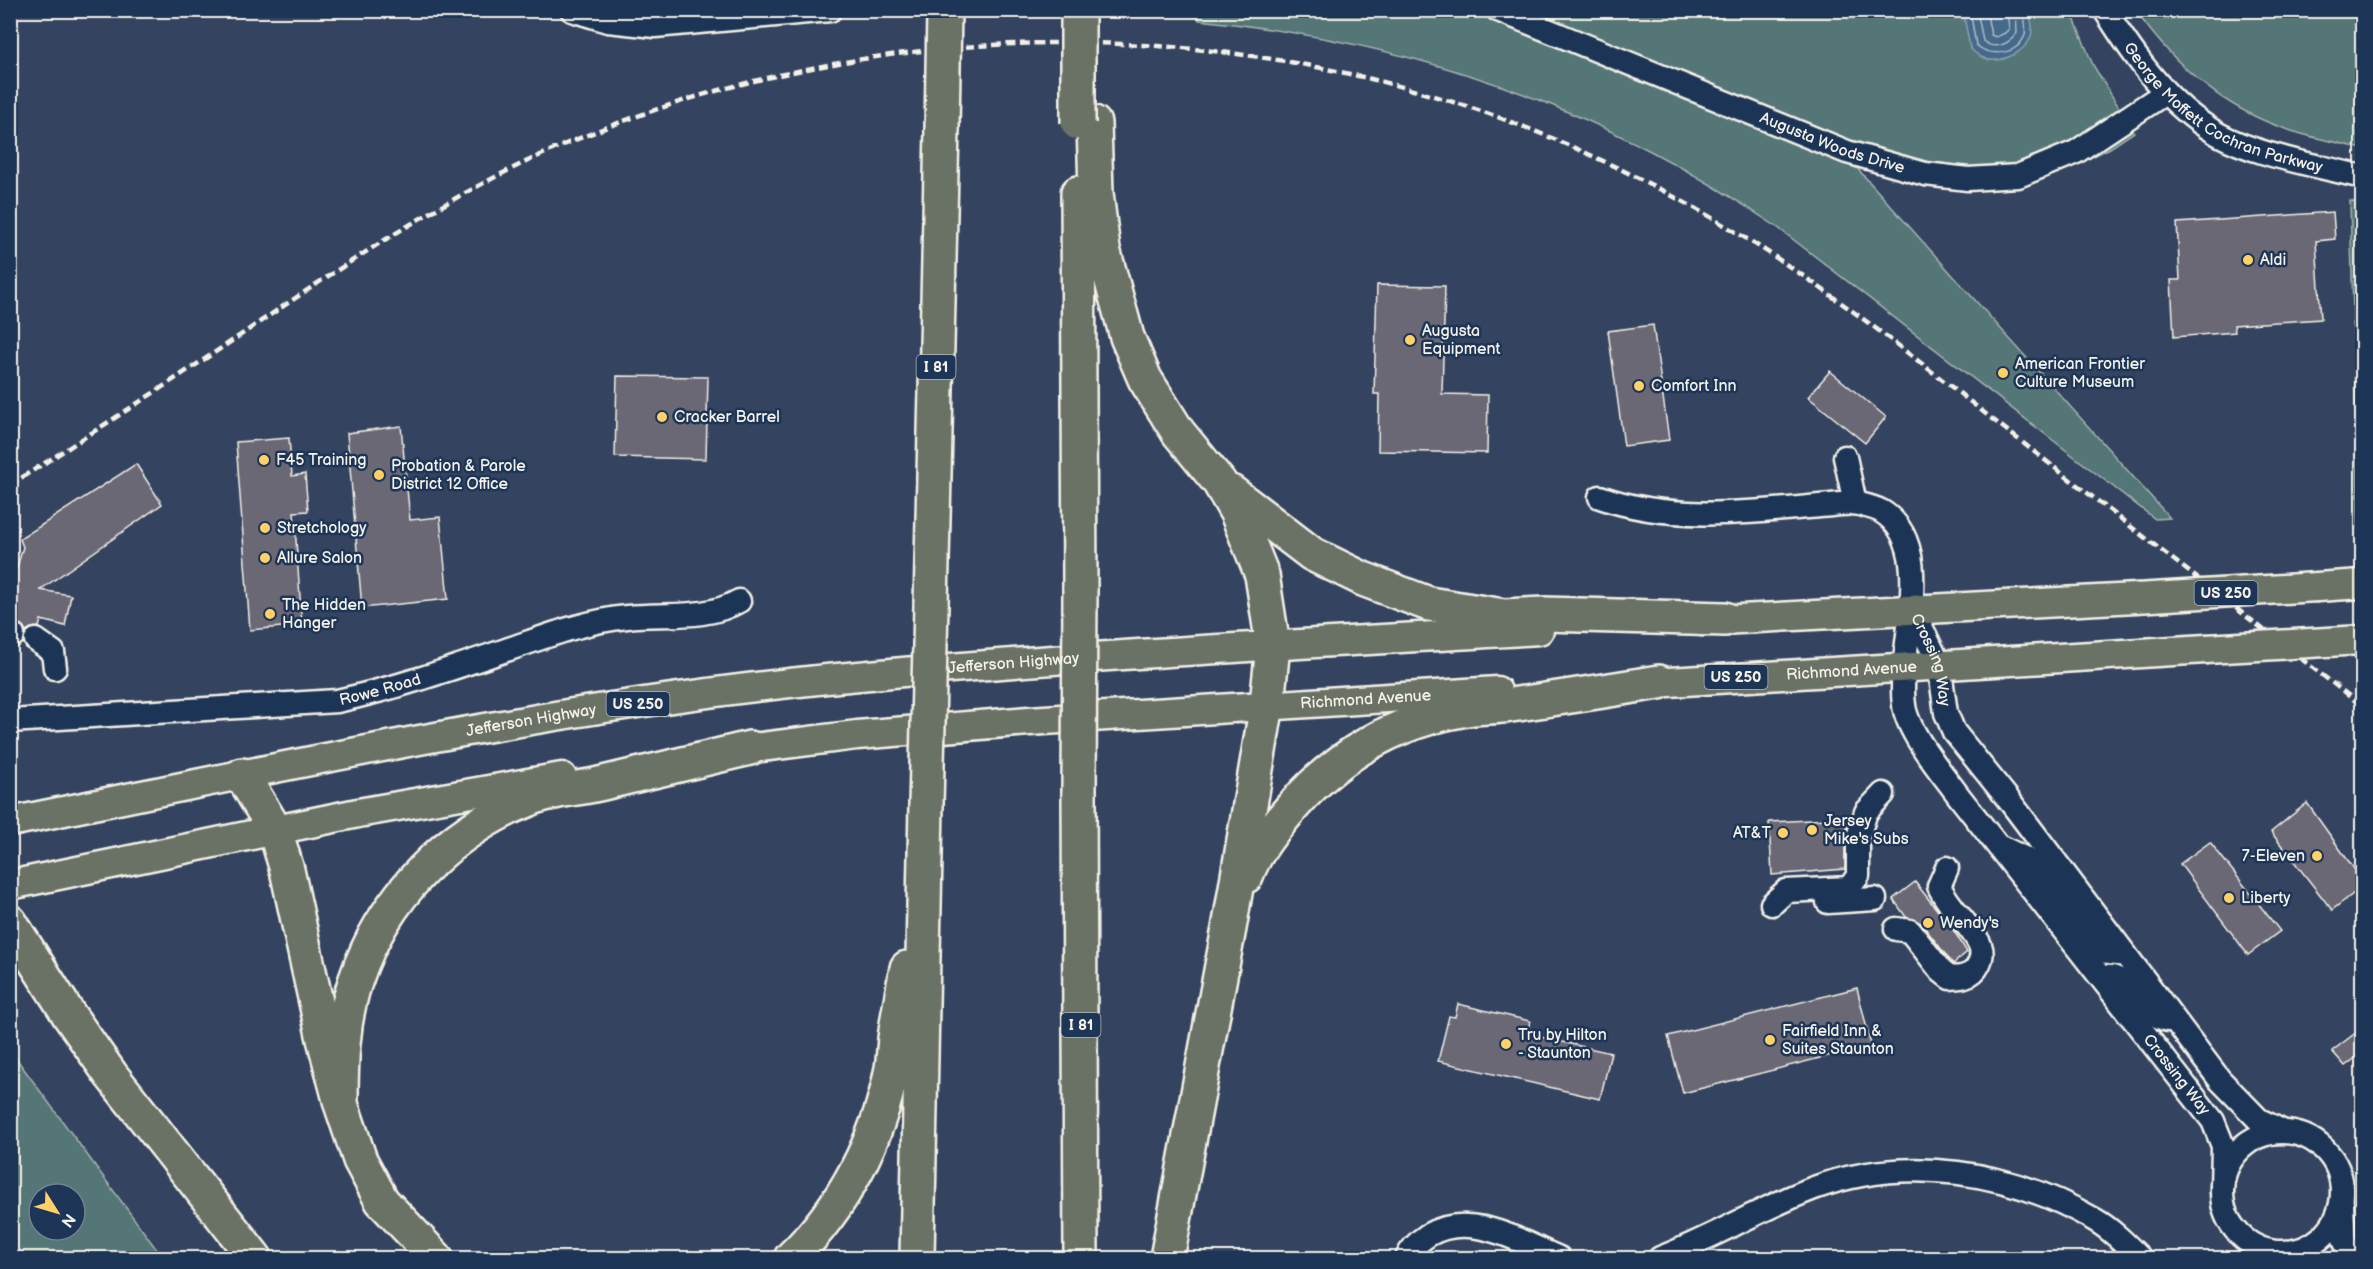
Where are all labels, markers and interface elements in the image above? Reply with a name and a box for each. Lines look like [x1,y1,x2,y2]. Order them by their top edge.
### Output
street label: George Moffett Cochran Parkway [2119,39,2325,177]
street label: Augusta Woods Drive [1757,108,1907,177]
place label: Aldi [2260,251,2286,270]
marker: Aldi [2241,253,2255,267]
place label: Augusta Equipment [1422,322,1501,359]
marker: Augusta Equipment [1403,333,1417,347]
road number: I 81 [916,355,956,379]
place label: American Frontier Culture Museum [2015,355,2145,392]
marker: American Frontier Culture Museum [1996,366,2010,380]
place label: Comfort Inn [1651,377,1736,396]
marker: Comfort Inn [1632,379,1646,393]
place label: Cracker Barrel [674,408,780,427]
marker: Cracker Barrel [655,410,669,424]
place label: F45 Training [276,451,366,470]
marker: F45 Training [257,453,271,467]
place label: Probation & Parole District 12 Office [391,457,526,494]
marker: Probation & Parole District 12 Office [372,468,386,482]
place label: Stretchology [277,519,367,538]
marker: Stretchology [258,521,272,535]
place label: Allure Salon [277,549,362,568]
marker: Allure Salon [258,551,272,565]
road number: US 250 [2194,581,2258,605]
place label: The Hidden Hanger [282,596,366,633]
marker: The Hidden Hanger [263,607,277,621]
street label: Crossing Way [1907,610,1955,708]
street label: Jefferson Highway [947,649,1081,678]
street label: Richmond Avenue [1786,657,1918,684]
road number: US 250 [1704,665,1768,689]
street label: Rowe Road [337,670,423,710]
street label: Richmond Avenue [1300,686,1432,713]
road number: US 250 [606,692,670,716]
street label: Jefferson Highway [465,700,598,741]
place label: Jersey Mike's Subs [1824,812,1909,849]
marker: Jersey Mike's Subs [1805,823,1819,837]
place label: AT&T [1733,824,1771,843]
marker: AT&T [1776,826,1790,840]
place label: 7-Eleven [2242,847,2305,866]
marker: 7-Eleven [2310,849,2324,863]
place label: Liberty [2241,889,2291,908]
marker: Liberty [2222,891,2236,905]
place label: Wendy's [1940,914,1999,933]
marker: Wendy's [1921,916,1935,930]
road number: I 81 [1062,1013,1100,1037]
place label: Fairfield Inn & Suites Staunton [1782,1022,1894,1059]
place label: Tru by Hilton - Staunton [1518,1026,1607,1063]
street label: Crossing Way [2139,1030,2215,1119]
marker: Fairfield Inn & Suites Staunton [1763,1033,1777,1047]
marker: Tru by Hilton - Staunton [1499,1037,1513,1051]
north arrow [27,1182,87,1242]
text: N [57,1210,79,1231]

